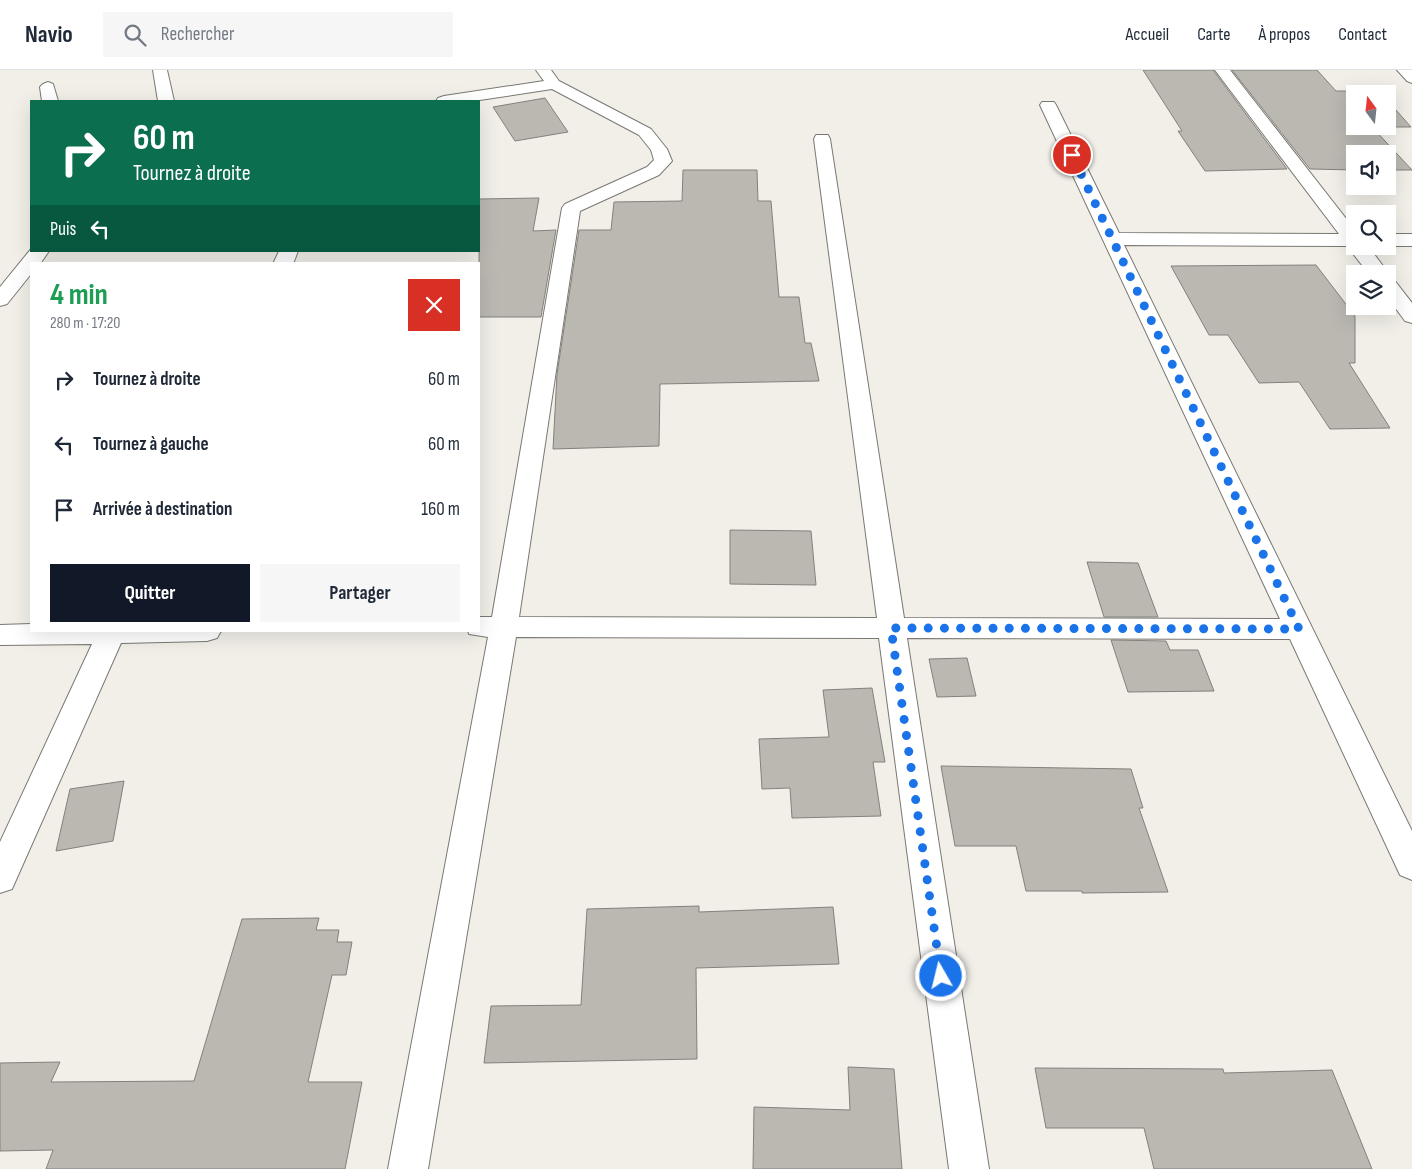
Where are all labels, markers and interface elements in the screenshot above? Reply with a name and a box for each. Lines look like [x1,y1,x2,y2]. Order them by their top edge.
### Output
search box [103,12,453,57]
text: Navio [25,20,73,49]
icon: search [121,21,149,49]
text: Rechercher [161,23,234,46]
text: Accueil [1125,24,1169,45]
text: Carte [1197,24,1230,45]
text: À propos [1258,24,1310,45]
text: Contact [1338,24,1387,45]
north arrow [1346,85,1396,135]
map controls [1346,85,1396,315]
text: 60 m [133,117,195,160]
icon: right [50,120,115,185]
pin [1051,134,1093,176]
icon: arrive [1058,141,1086,169]
button: sound [1346,145,1396,195]
text: Tournez à droite [133,160,250,187]
button: search [1346,205,1396,255]
icon: left [86,215,114,243]
text: Puis [50,218,76,241]
button: layers [1346,265,1396,315]
text: 4 min [50,277,108,313]
button: close [408,279,460,331]
text: 280 m · 17:20 [50,314,120,333]
icon: right [50,366,78,394]
text: Tournez à droite [93,368,201,391]
text: 60 m [428,368,460,391]
icon: left [50,431,78,459]
text: Tournez à gauche [93,433,209,456]
text: 60 m [428,433,460,456]
icon: arrive [50,496,78,524]
text: Arrivée à destination [93,498,233,521]
text: 160 m [421,498,460,521]
button: Quitter [50,564,250,622]
button: Partager [260,564,460,622]
position arrow [914,949,966,1001]

